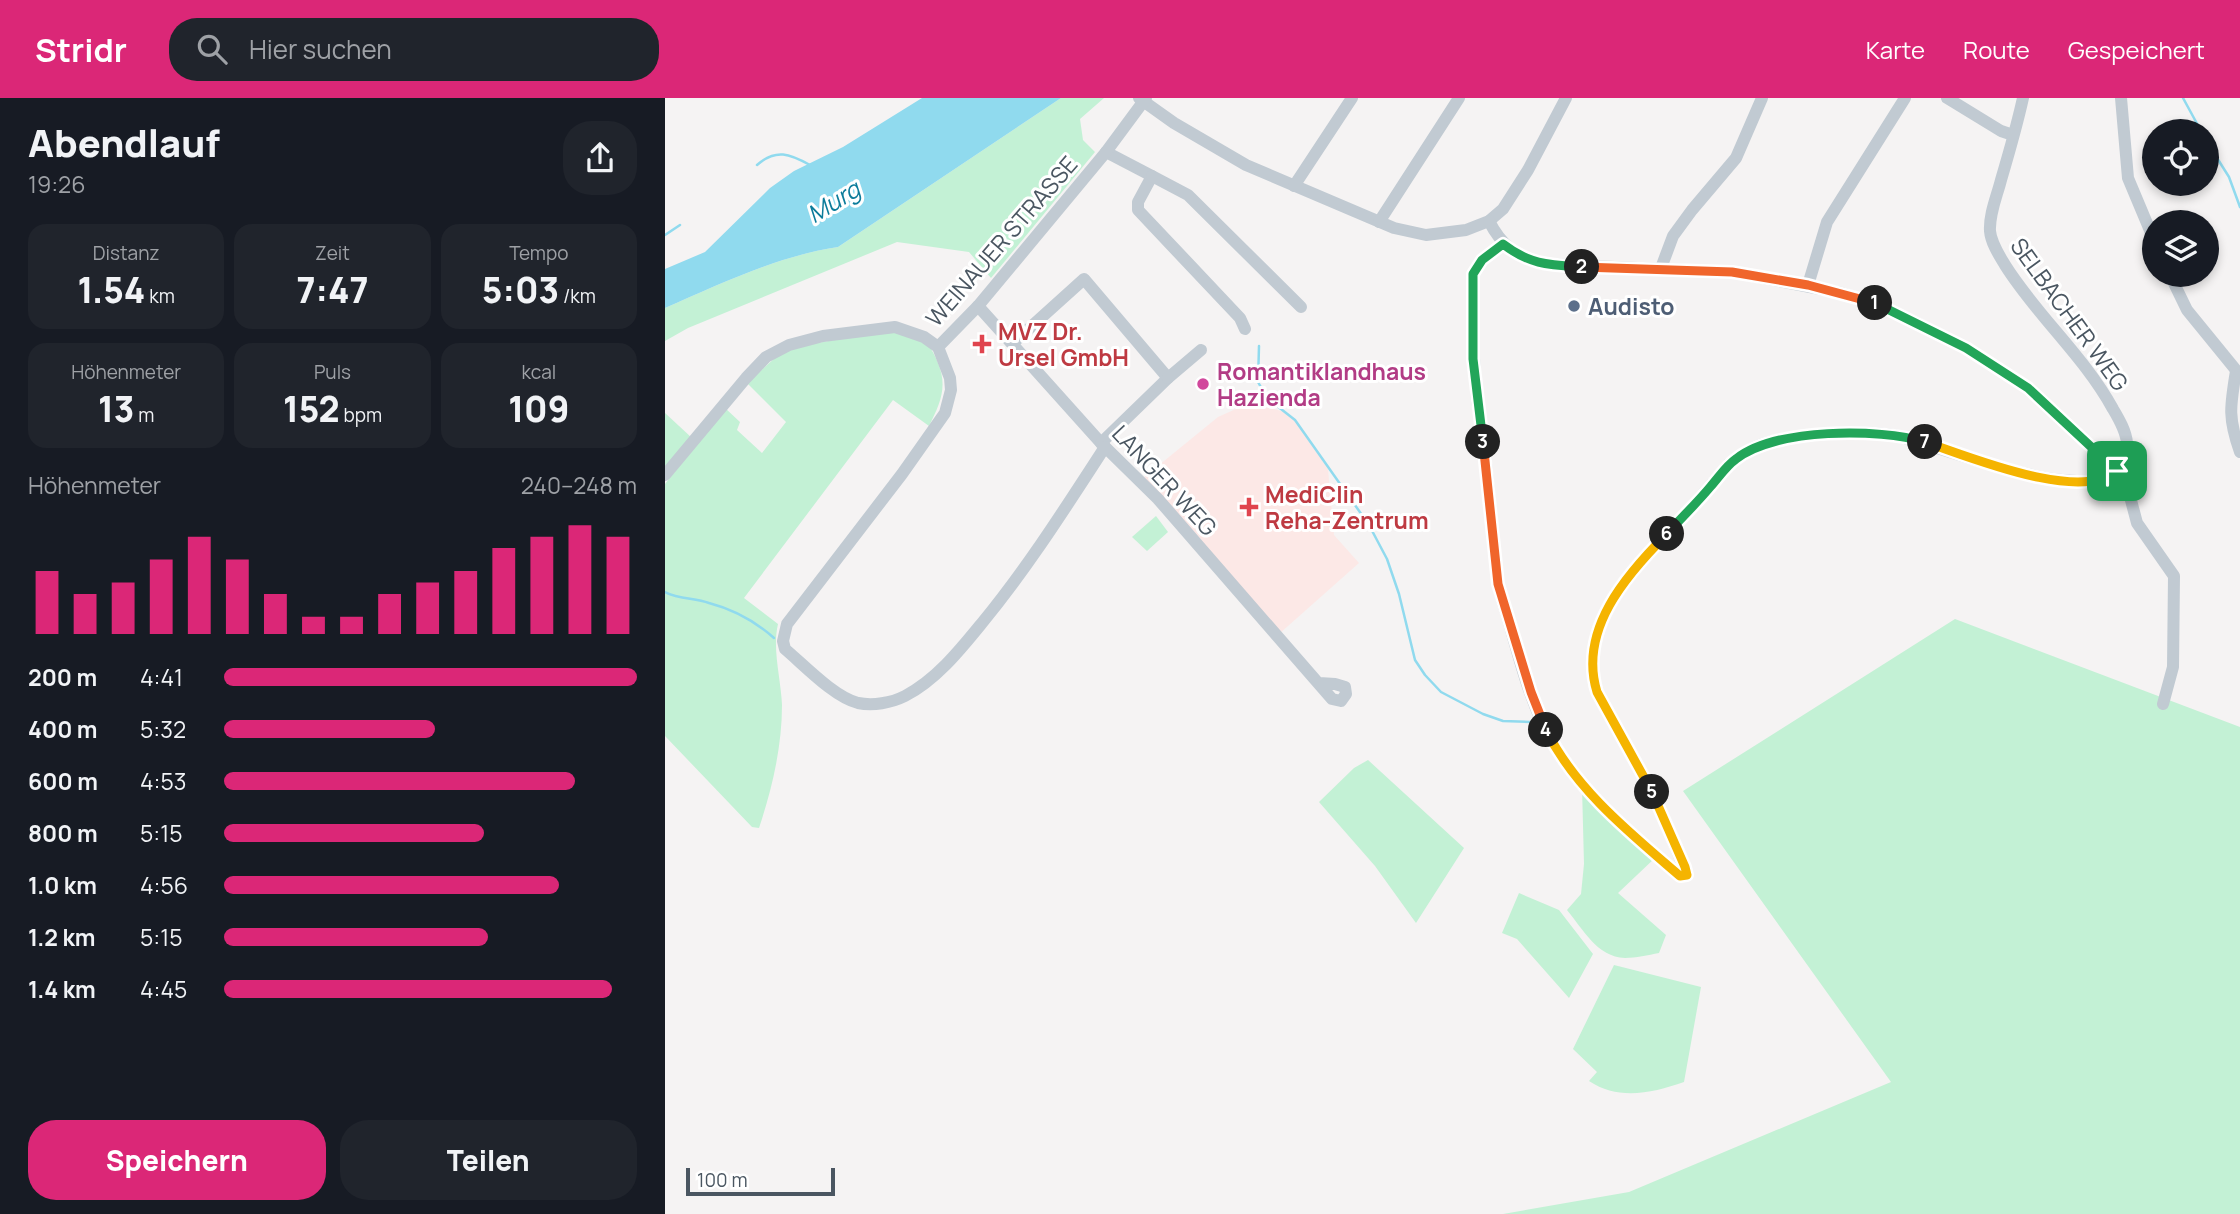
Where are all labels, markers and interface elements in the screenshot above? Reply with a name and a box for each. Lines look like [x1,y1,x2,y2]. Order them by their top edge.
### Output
search box [169,18,659,81]
text: Stridr [35,27,127,72]
icon: search [193,30,231,68]
text: Hier suchen [249,31,392,67]
text: Karte [1866,33,1925,66]
text: Route [1963,33,2030,66]
text: Gespeichert [2068,33,2205,66]
text: Abendlauf [28,116,220,168]
map controls [2142,119,2219,287]
button: locate [2142,119,2219,196]
button: share [563,121,637,195]
street label: WEINAUER STRASSE [918,149,1084,333]
text: 19:26 [28,168,86,200]
water label: Murg [800,171,867,230]
button: layers [2142,210,2219,287]
street label: SELBACHER WEG [2004,231,2136,397]
text: Distanz [93,240,160,266]
text: Zeit [315,240,350,266]
text: Tempo [509,240,568,266]
pin: 2 [1565,250,1599,284]
text: 2 [1576,253,1587,279]
text: 1.54 [78,266,145,314]
text: 7:47 [296,266,369,314]
text: 5:03 [482,266,559,314]
text: km [145,283,175,309]
text: /km [559,283,596,309]
pin: 1 [1857,286,1893,320]
text: 1 [1870,289,1879,315]
place label: Audisto [1588,290,1674,322]
marker: Audisto [1566,298,1582,314]
place label: MVZ Dr. Ursel GmbH [998,315,1129,373]
marker: MVZ Dr. Ursel GmbH [972,334,992,354]
place label: Romantiklandhaus Hazienda [1217,355,1426,413]
text: Höhenmeter [71,359,181,385]
text: Puls [314,359,351,385]
text: kcal [521,359,556,385]
marker: Romantiklandhaus Hazienda [1195,376,1211,392]
text: 13 [98,385,134,433]
text: 152 [283,385,340,433]
text: 109 [508,385,569,433]
text: m [134,402,154,428]
text: bpm [340,402,382,428]
street label: LANGER WEG [1105,418,1225,542]
pin: 3 [1465,424,1501,460]
pin: 7 [1907,424,1943,460]
text: 3 [1477,428,1488,454]
text: 7 [1919,428,1930,454]
pin [2087,441,2147,501]
icon: arrive [2098,452,2136,490]
text: Höhenmeter [28,469,161,501]
text: 240–248 m [521,469,637,501]
place label: MediClin Reha-Zentrum [1265,478,1429,536]
marker: MediClin Reha-Zentrum [1239,497,1259,517]
pin: 6 [1649,516,1685,551]
text: 6 [1661,520,1672,546]
text: 200 m [28,661,97,693]
text: 4:41 [140,661,183,693]
pin: 4 [1529,712,1563,748]
text: 400 m [28,713,98,745]
text: 5:32 [140,713,186,745]
text: 4 [1540,716,1551,742]
text: 600 m [28,765,98,797]
text: 4:53 [140,765,186,797]
pin: 5 [1635,774,1669,810]
text: 5 [1646,778,1657,804]
text: 800 m [28,817,98,849]
text: 5:15 [140,817,182,849]
text: 1.0 km [28,869,97,901]
text: 4:56 [140,869,188,901]
text: 1.2 km [28,921,95,953]
text: 5:15 [140,921,182,953]
text: 1.4 km [28,973,96,1005]
text: 4:45 [140,973,187,1005]
button: Speichern [28,1120,326,1200]
button: Teilen [340,1120,637,1200]
scale bar [686,1165,835,1197]
text: 100 m [697,1167,748,1193]

